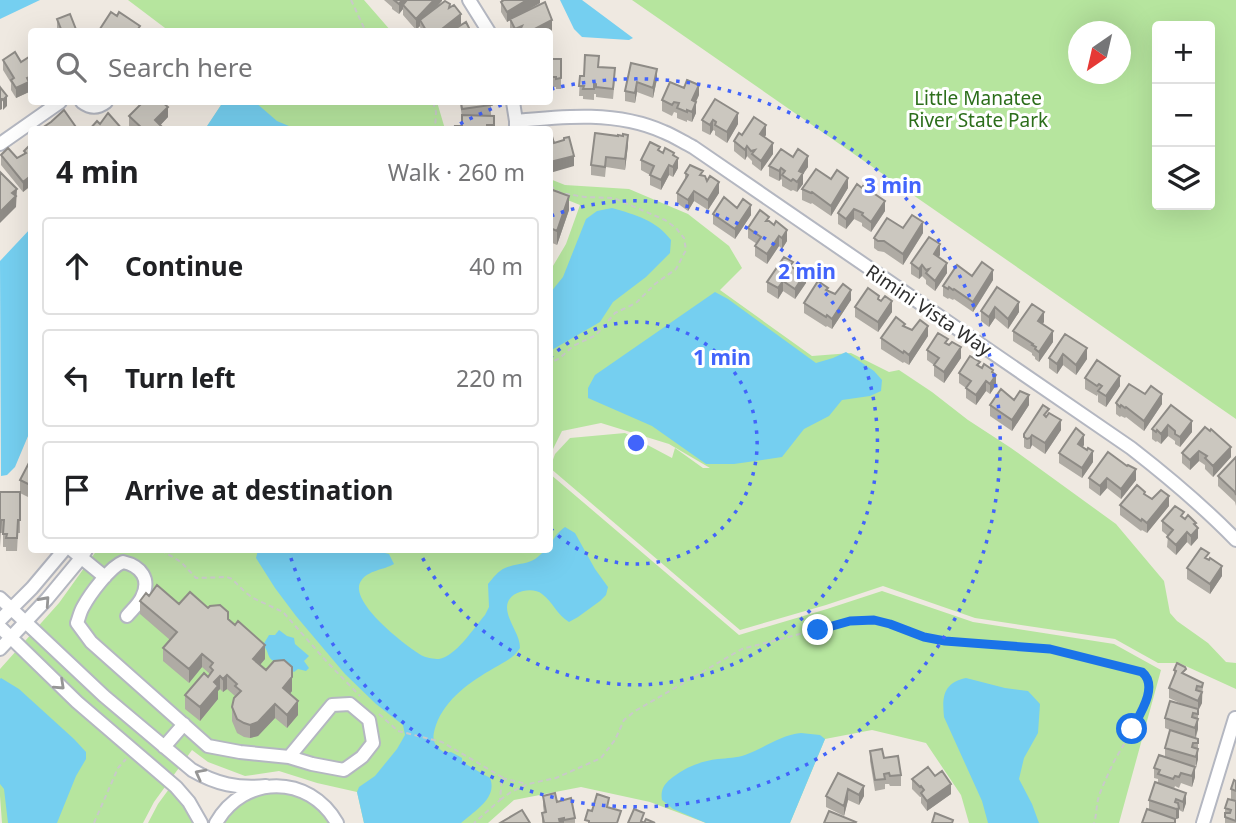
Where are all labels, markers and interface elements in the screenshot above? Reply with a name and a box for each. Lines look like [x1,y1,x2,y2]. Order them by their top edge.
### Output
north arrow [1068,21,1131,84]
map controls [1152,21,1215,210]
button: + [1152,21,1215,84]
search box [28,28,553,105]
icon: search [52,48,90,86]
text: Search here [108,49,253,85]
button: − [1152,84,1215,147]
park label: Little Manatee River State Park [908,85,1048,133]
button: layers [1152,147,1215,210]
text: 4 min [56,151,139,192]
text: Walk · 260 m [388,156,525,188]
text: 3 min [864,171,922,199]
icon: ahead [58,247,96,285]
text: Continue [125,248,243,284]
text: 40 m [469,250,523,282]
text: 2 min [778,257,836,285]
street label: Rimini Vista Way [861,258,997,362]
text: 1 min [693,343,751,371]
icon: left [58,359,96,397]
text: Turn left [125,360,236,396]
text: 220 m [456,362,523,394]
centre of rings [624,431,648,455]
icon: arrive [58,471,96,509]
text: Arrive at destination [125,472,394,508]
one-way arrow [37,596,49,609]
route end [802,614,833,645]
one-way arrow [52,677,65,690]
route start [1116,713,1147,744]
one-way arrow [195,769,207,782]

